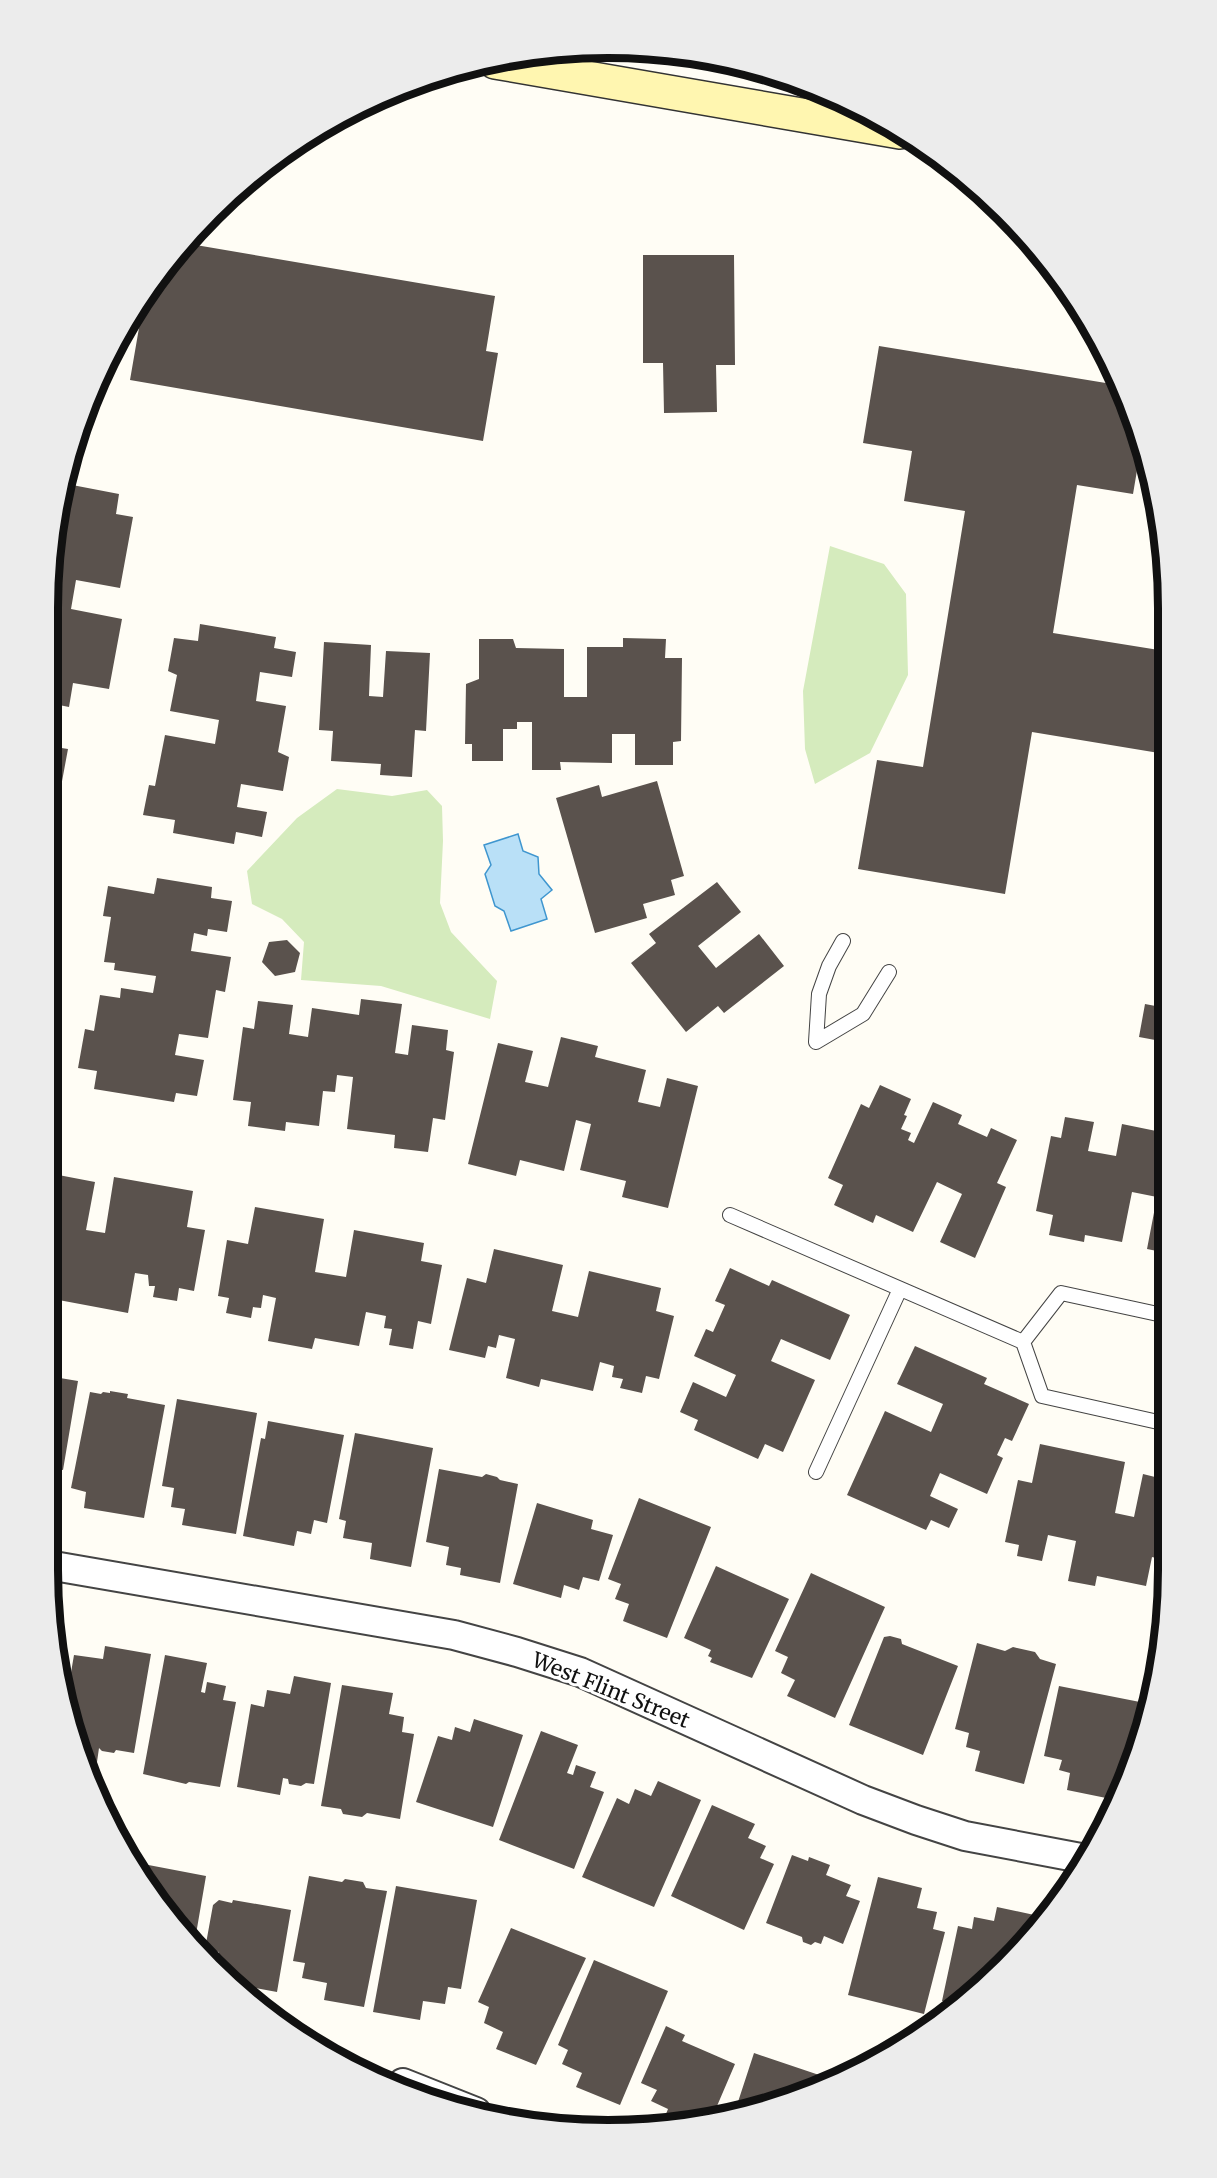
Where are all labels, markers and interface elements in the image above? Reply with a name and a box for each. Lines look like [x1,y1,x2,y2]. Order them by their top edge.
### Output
street label: West Flint Street [527,1646,694,1734]

